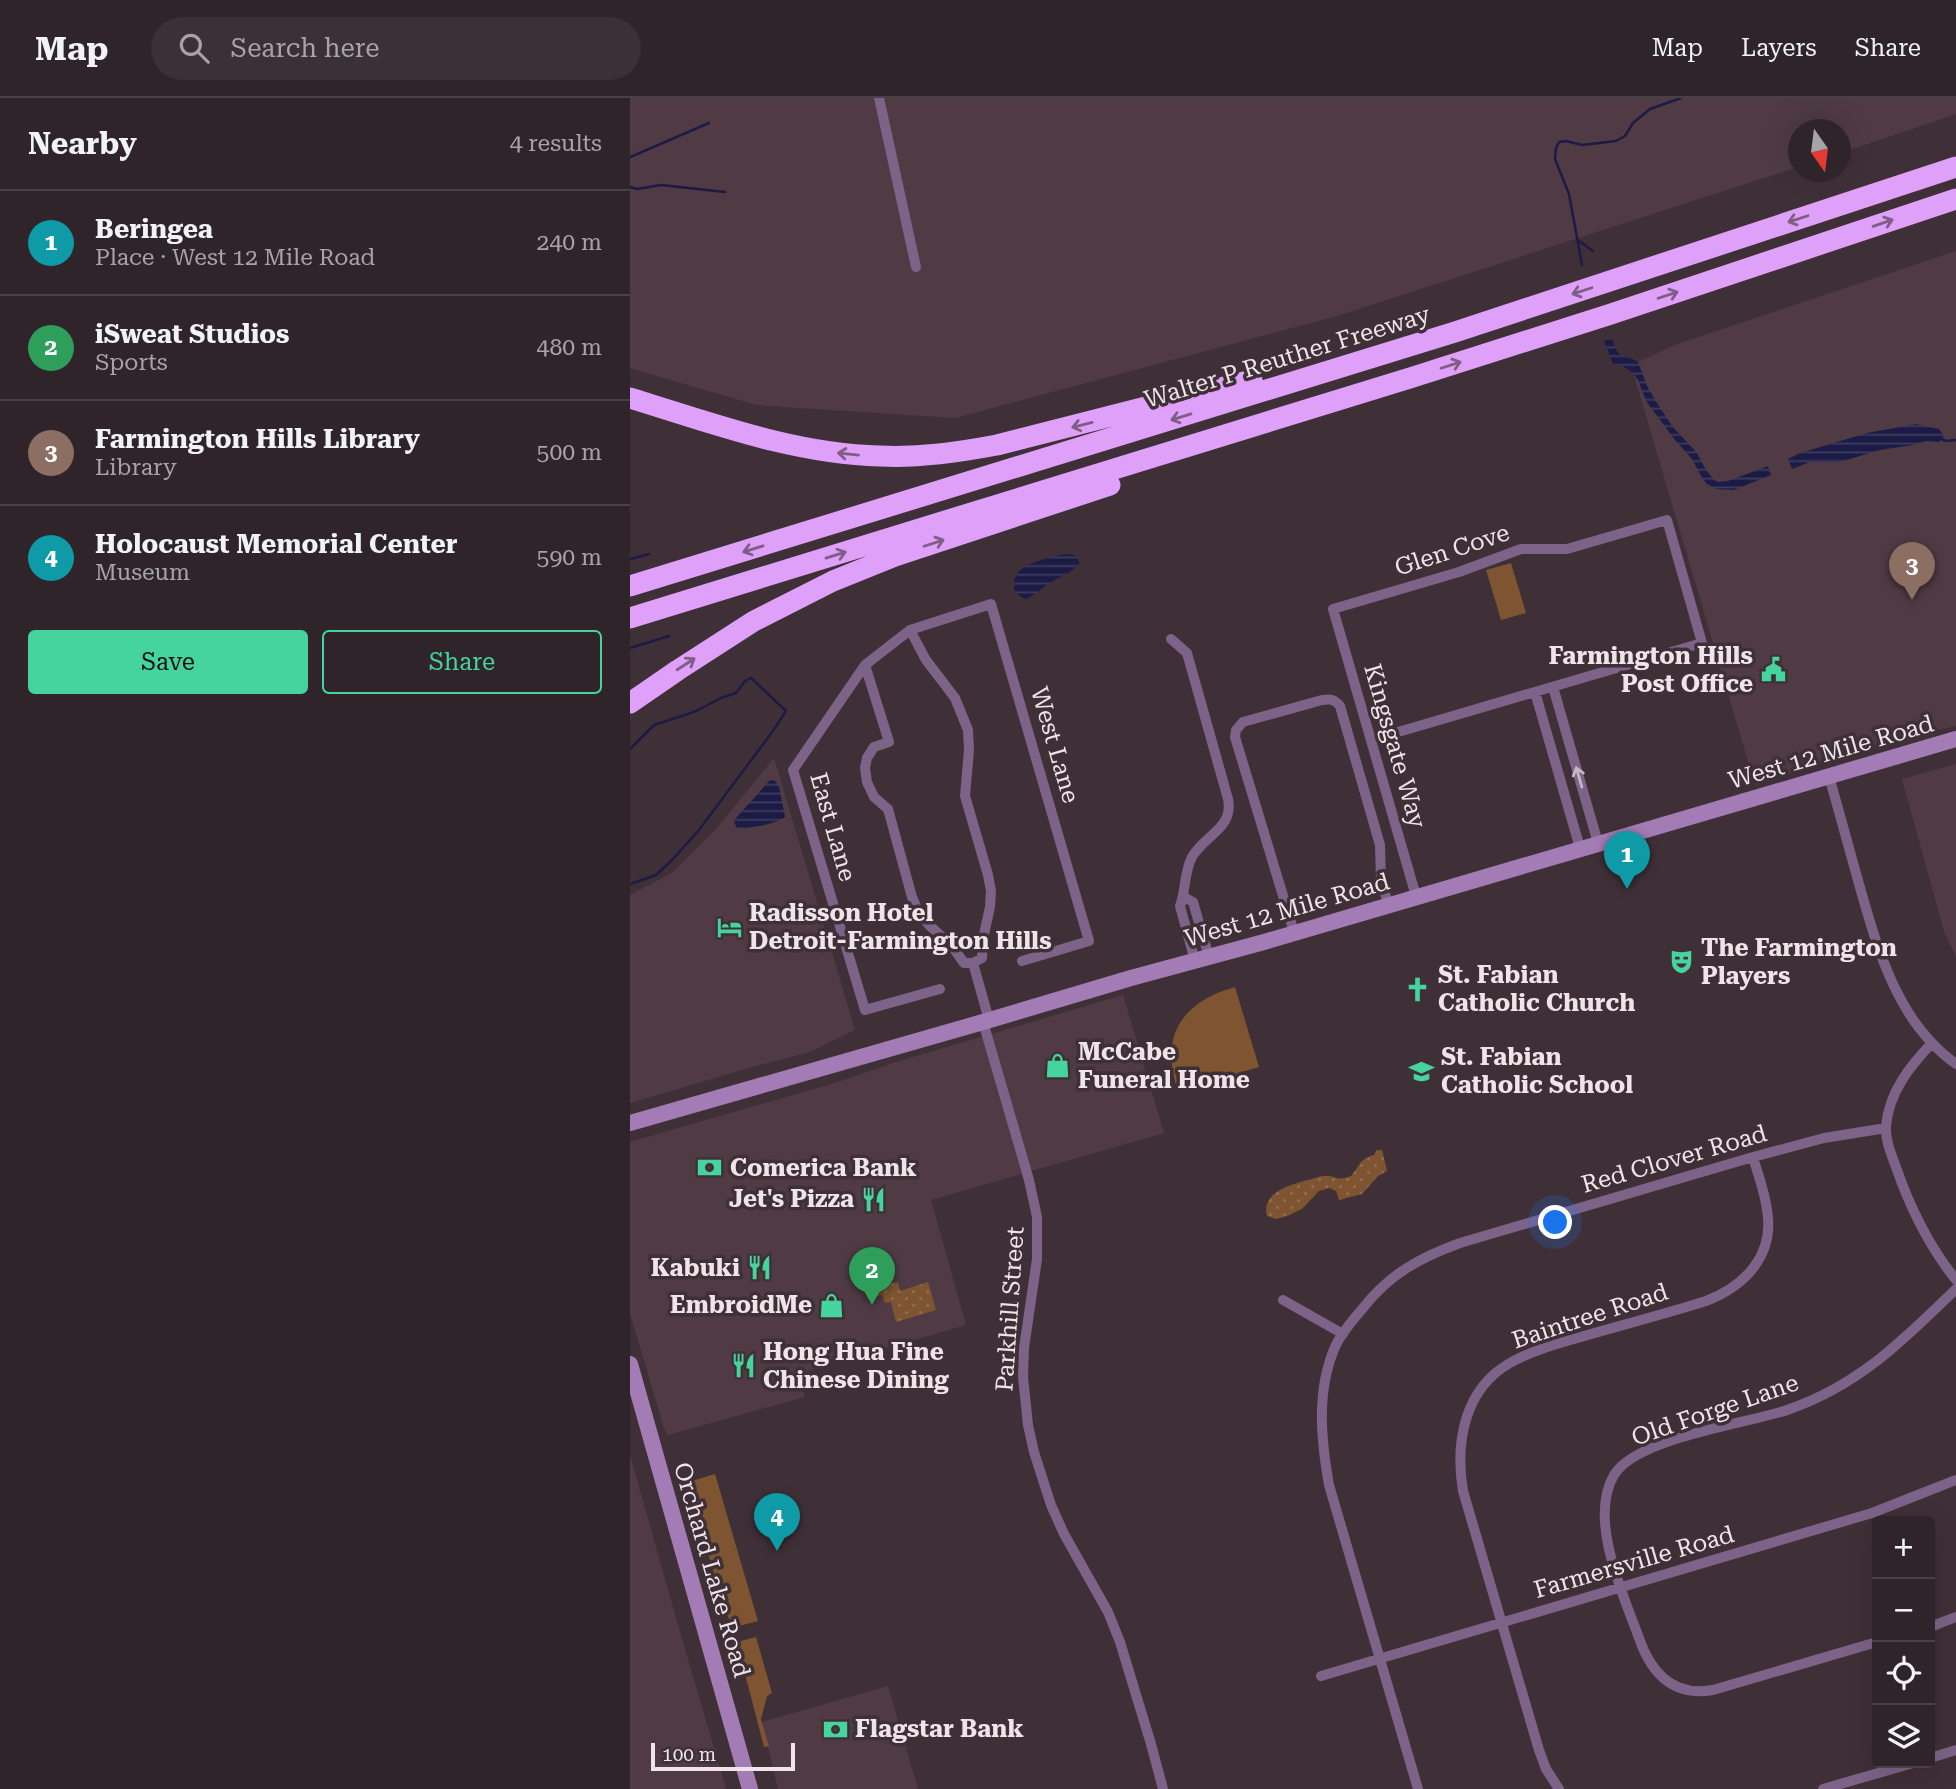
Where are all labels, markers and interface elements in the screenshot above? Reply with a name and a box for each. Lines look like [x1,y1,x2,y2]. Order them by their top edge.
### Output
search box [151,17,641,80]
text: Map [35,29,109,68]
icon: search [175,29,213,67]
text: Search here [231,33,380,63]
text: Map [1652,34,1703,62]
text: Layers [1741,34,1817,62]
text: Share [1855,34,1921,62]
north arrow [1788,119,1851,182]
text: Nearby [28,126,137,161]
text: 4 results [510,130,602,157]
text: Beringea [95,214,213,244]
one-way arrow [1788,214,1810,227]
one-way arrow [1872,216,1894,229]
text: 1 [45,229,57,256]
text: 240 m [537,229,602,256]
text: Place · West 12 Mile Road [95,244,375,271]
one-way arrow [1572,286,1594,298]
one-way arrow [1656,288,1678,300]
street label: Walter P Reuther Freeway [1141,300,1434,414]
text: iSweat Studios [95,319,289,349]
text: 2 [45,334,57,361]
text: 480 m [537,334,602,361]
text: Sports [95,349,168,376]
one-way arrow [1440,358,1462,371]
one-way arrow [1170,411,1192,424]
one-way arrow [1071,419,1094,432]
text: Farmington Hills Library [95,424,420,454]
text: 3 [45,439,57,466]
text: 500 m [537,439,602,466]
one-way arrow [838,447,860,460]
text: Library [95,454,177,481]
street label: Glen Cove [1391,518,1513,582]
text: Holocaust Memorial Center [95,529,458,559]
one-way arrow [922,536,944,548]
pin: 3 [1889,542,1935,600]
one-way arrow [742,543,764,556]
text: 4 [45,544,57,571]
text: 590 m [537,544,602,571]
one-way arrow [824,548,846,560]
text: Museum [95,559,190,586]
button: Save [28,630,308,694]
button: Share [322,630,602,694]
place label: Farmington Hills Post Office [1549,642,1753,698]
public building icon: Farmington Hills Post Office [1759,656,1787,684]
one-way arrow [676,657,696,671]
street label: Kingsgate Way [1358,661,1432,832]
street label: West Lane [1025,684,1085,806]
street label: West 12 Mile Road [1725,709,1937,795]
one-way arrow [1571,766,1584,788]
street label: East Lane [804,769,862,885]
pin: 1 [1604,831,1650,889]
street label: West 12 Mile Road [1181,867,1393,953]
place label: Radisson Hotel Detroit-Farmington Hills [749,899,1052,955]
hotel icon: Radisson Hotel Detroit-Farmington Hills [715,913,743,941]
place label: The Farmington Players [1701,934,1897,990]
theatre icon: The Farmington Players [1667,948,1695,976]
place label: St. Fabian Catholic Church [1438,961,1635,1017]
church icon: St. Fabian Catholic Church [1404,975,1432,1003]
place label: McCabe Funeral Home [1078,1038,1250,1094]
place label: St. Fabian Catholic School [1441,1043,1633,1099]
shop icon: McCabe Funeral Home [1044,1052,1072,1080]
school or university icon: St. Fabian Catholic School [1407,1057,1435,1085]
street label: Red Clover Road [1578,1119,1770,1199]
bank icon: Comerica Bank [696,1154,724,1182]
place label: Comerica Bank [730,1154,917,1182]
place label: Jet's Pizza [729,1185,854,1213]
restaurant icon: Jet's Pizza [860,1185,888,1213]
your location [1538,1205,1572,1239]
street label: Parkhill Street [990,1226,1030,1392]
pin: 2 [849,1247,895,1305]
place label: Kabuki [651,1254,740,1282]
restaurant icon: Kabuki [746,1254,774,1282]
street label: Baintree Road [1509,1278,1671,1354]
place label: EmbroidMe [670,1291,812,1319]
shop icon: EmbroidMe [818,1291,846,1319]
place label: Hong Hua Fine Chinese Dining [763,1338,949,1394]
restaurant icon: Hong Hua Fine Chinese Dining [729,1352,757,1380]
street label: Old Forge Lane [1628,1368,1802,1452]
street label: Orchard Lake Road [668,1459,756,1681]
pin: 4 [754,1493,800,1551]
map controls [1872,1516,1935,1768]
button: + [1872,1516,1935,1579]
street label: Farmersville Road [1531,1520,1737,1604]
button: − [1872,1579,1935,1642]
button: locate [1872,1642,1935,1705]
button: layers [1872,1705,1935,1768]
bank icon: Flagstar Bank [821,1715,849,1743]
place label: Flagstar Bank [855,1715,1024,1743]
scale bar [651,1740,794,1772]
text: 100 m [662,1743,716,1766]

